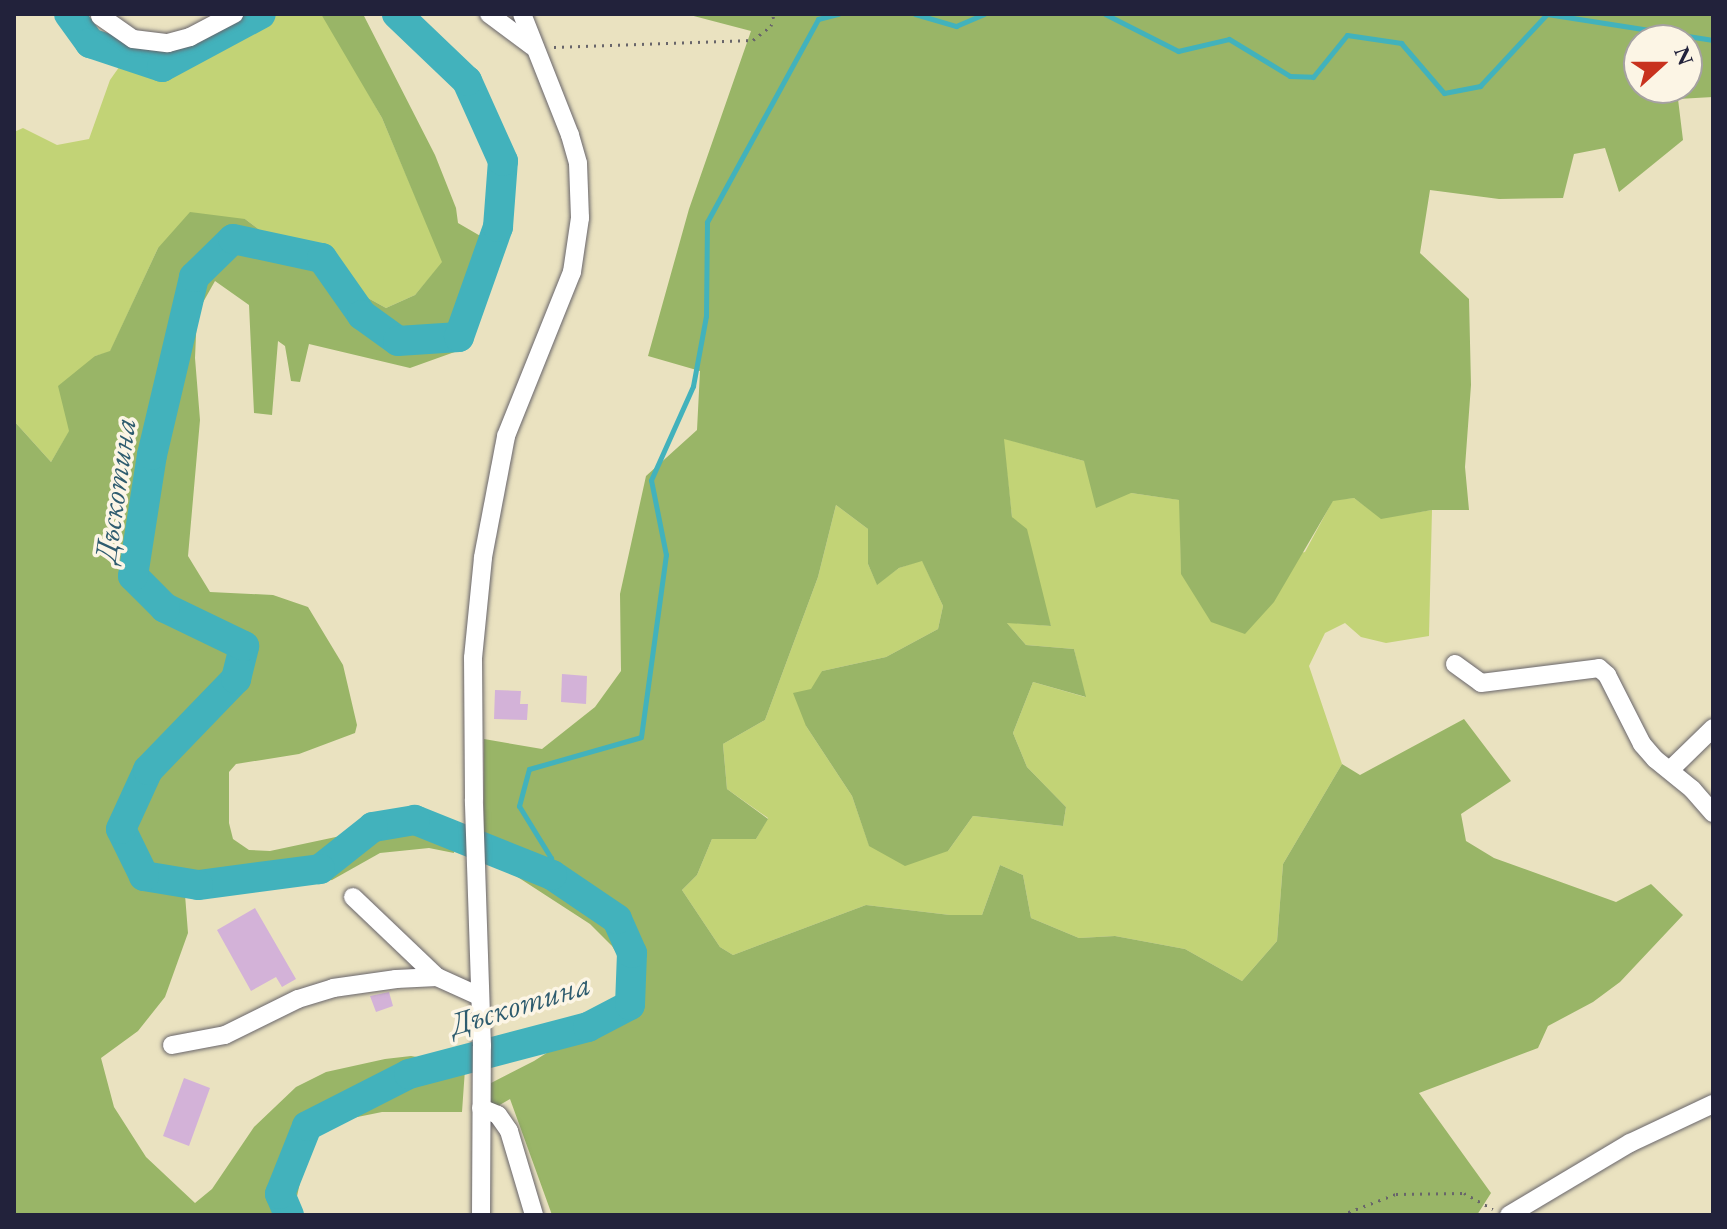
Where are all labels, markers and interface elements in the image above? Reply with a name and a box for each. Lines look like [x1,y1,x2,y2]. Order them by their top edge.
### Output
north arrow [1623,24,1703,104]
text: N [1667,42,1701,69]
water label: Дъскотина [86,415,144,565]
water label: Дъскотина [445,964,595,1044]

